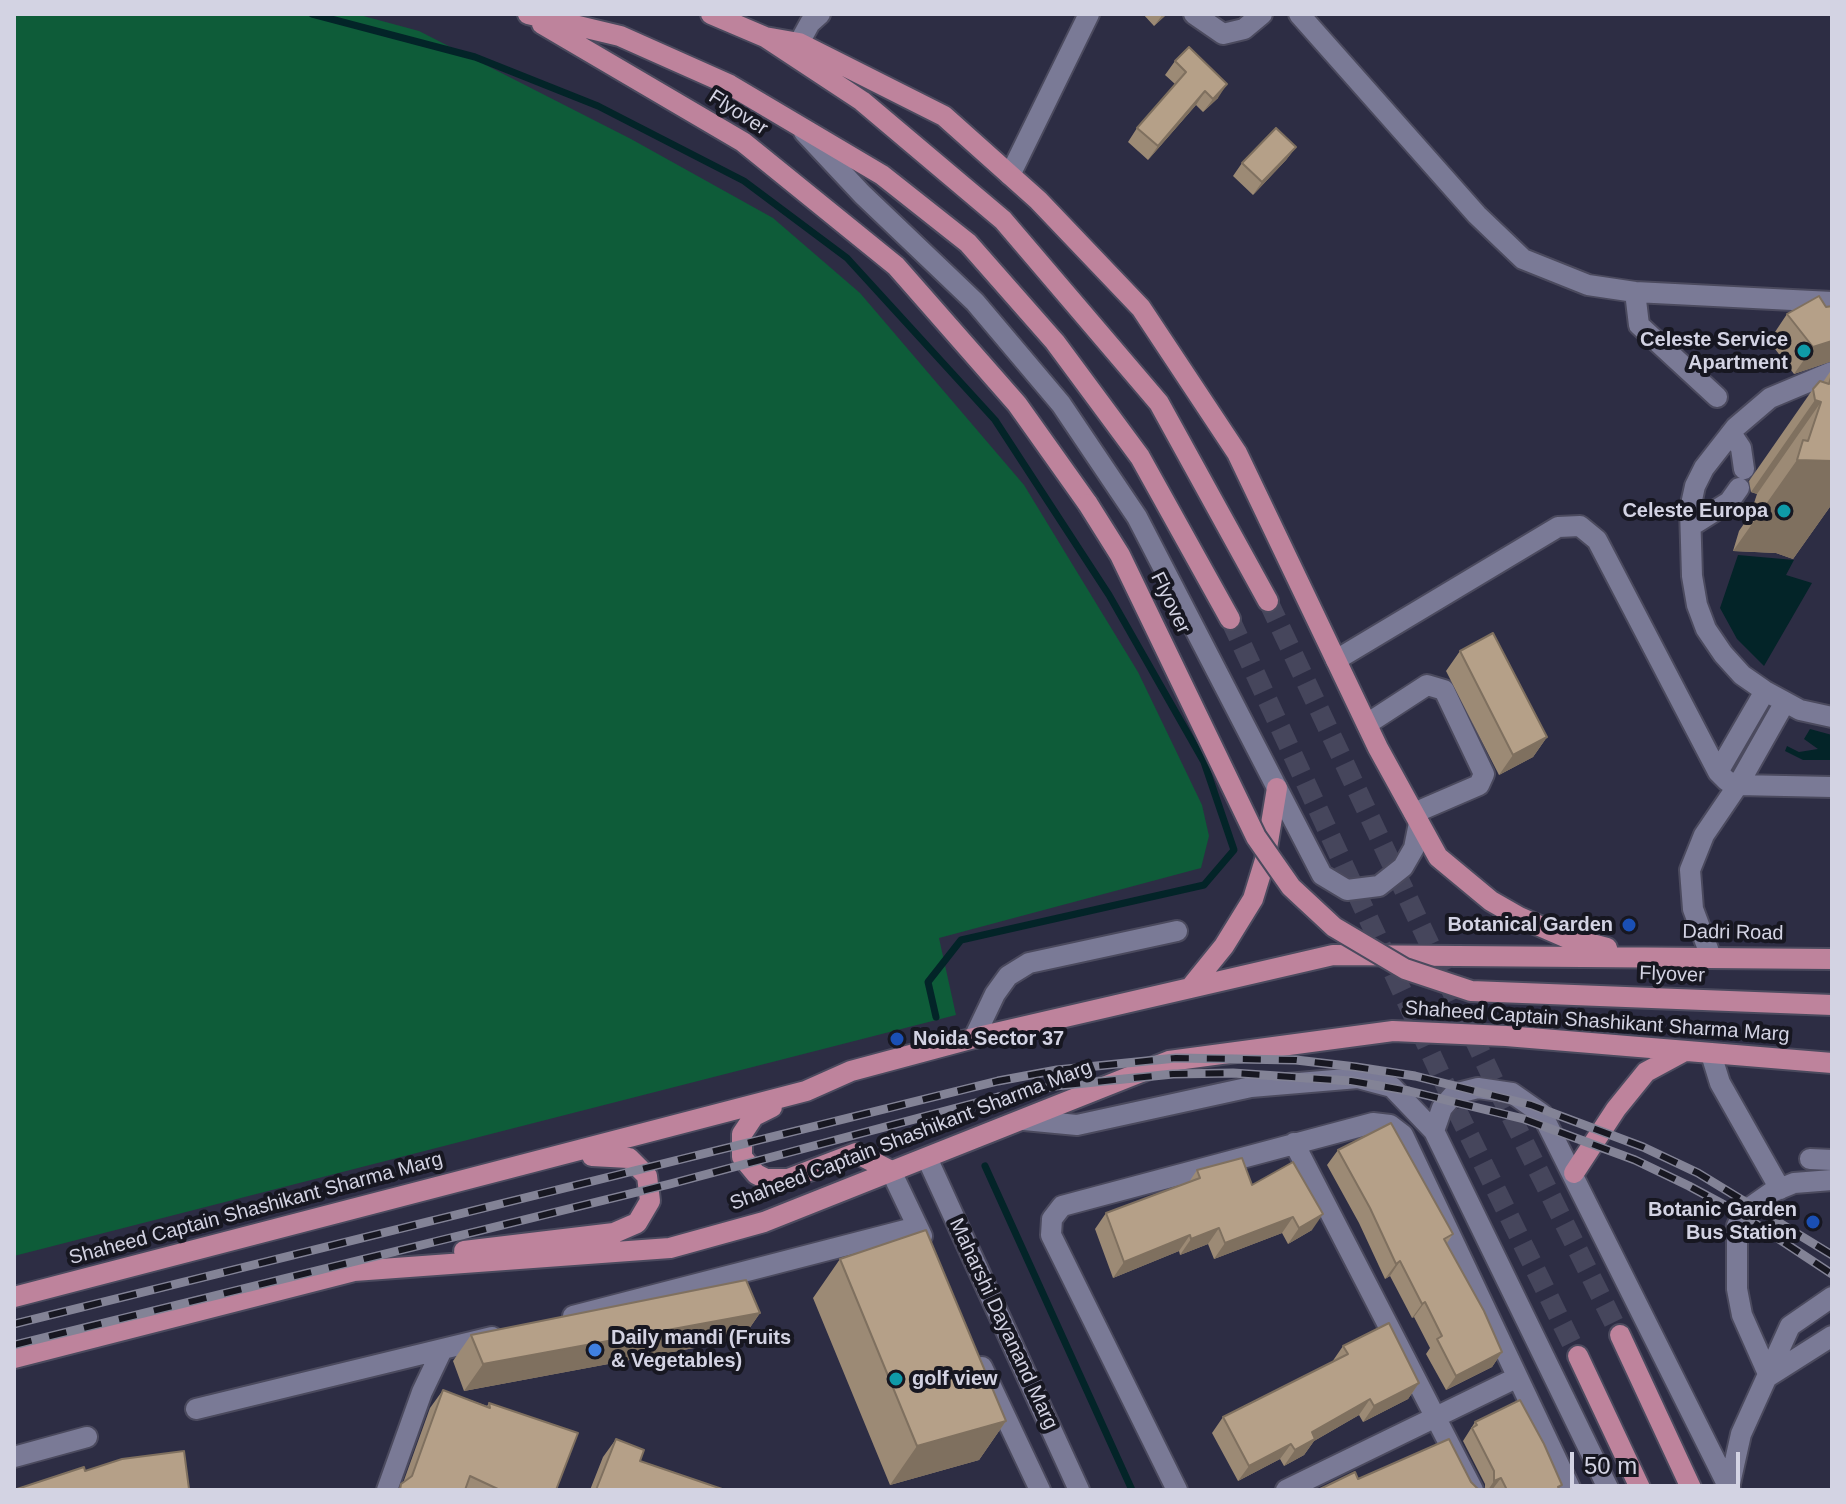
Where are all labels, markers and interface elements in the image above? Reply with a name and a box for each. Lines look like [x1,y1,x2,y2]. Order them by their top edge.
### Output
street label: Flyover [704,85,772,141]
place label: Celeste Service Apartment [1640,328,1788,375]
marker: Celeste Service Apartment [1795,342,1813,360]
place label: Celeste Europa [1622,499,1768,523]
marker: Celeste Europa [1775,502,1793,520]
street label: Flyover [1145,568,1195,638]
place label: Botanical Garden [1447,913,1613,937]
marker: Botanical Garden [1620,916,1638,934]
street label: Dadri Road [1682,920,1784,946]
street label: Flyover [1639,962,1705,988]
street label: Shaheed Captain Shashikant Sharma Marg [1404,997,1790,1047]
place label: Noida Sector 37 [913,1027,1064,1051]
marker: Noida Sector 37 [888,1030,906,1048]
street label: Shaheed Captain Shashikant Sharma Marg [727,1056,1095,1216]
street label: Shaheed Captain Shashikant Sharma Marg [67,1147,445,1271]
place label: Botanic Garden Bus Station [1648,1198,1797,1245]
marker: Botanic Garden Bus Station [1804,1213,1822,1231]
street label: Maharshi Dayanand Marg [943,1215,1063,1433]
place label: Daily mandi (Fruits & Vegetables) [611,1326,791,1373]
marker: Daily mandi (Fruits & Vegetables) [586,1341,604,1359]
place label: golf view [912,1367,998,1391]
marker: golf view [887,1370,905,1388]
scale bar [1574,1436,1744,1486]
text: 50 m [1584,1452,1637,1479]

